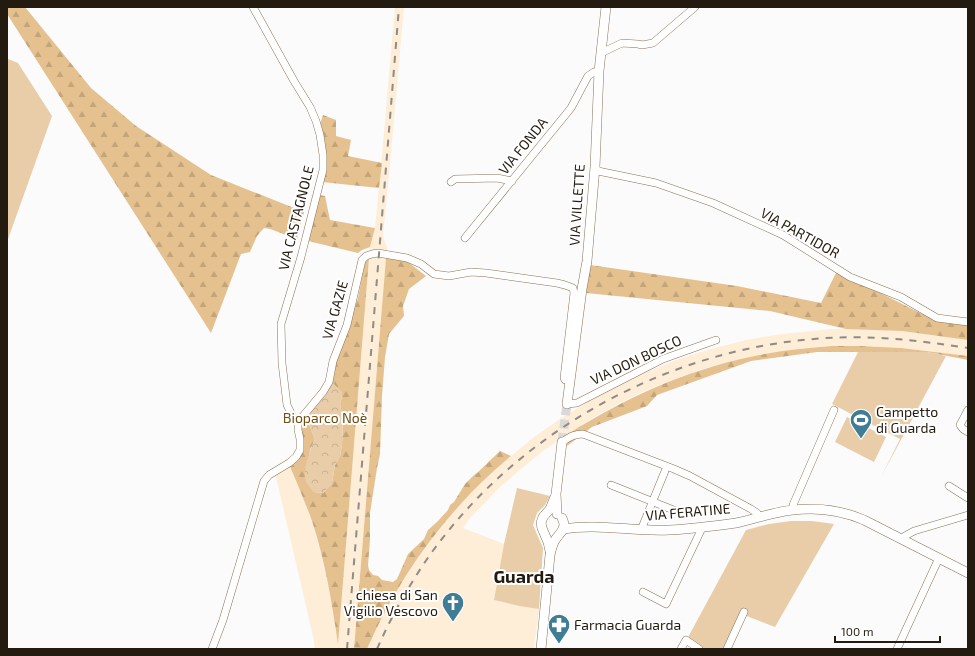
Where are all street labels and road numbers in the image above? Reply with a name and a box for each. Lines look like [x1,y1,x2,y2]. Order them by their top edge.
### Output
street label: VIA FONDA [495,114,551,178]
street label: VIA VILLETTE [565,163,588,246]
street label: VIA CASTAGNOLE [274,164,317,272]
street label: VIA PARTIDOR [758,204,843,261]
street label: VIA GAZIE [318,278,351,341]
street label: VIA DON BOSCO [588,331,684,388]
street label: VIA FERATINE [645,499,731,524]

